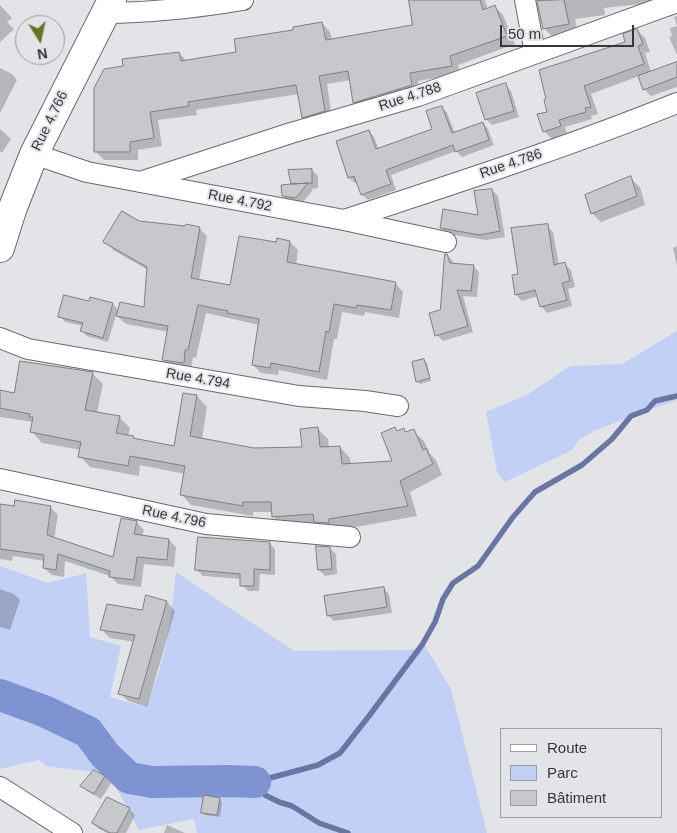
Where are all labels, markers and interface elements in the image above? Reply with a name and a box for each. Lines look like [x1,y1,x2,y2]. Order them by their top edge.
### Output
north arrow [15,15,65,65]
scale bar [502,15,636,47]
text: 50 m [508,25,541,42]
text: N [36,45,49,63]
street label: Rue 4.788 [377,79,443,115]
street label: Rue 4.766 [28,88,72,154]
street label: Rue 4.786 [478,146,544,182]
street label: Rue 4.792 [207,187,273,215]
street label: Rue 4.794 [165,365,231,393]
street label: Rue 4.796 [141,502,207,532]
legend [500,728,662,818]
text: Route [547,739,587,756]
text: Parc [547,764,578,781]
text: Bâtiment [547,789,606,806]

